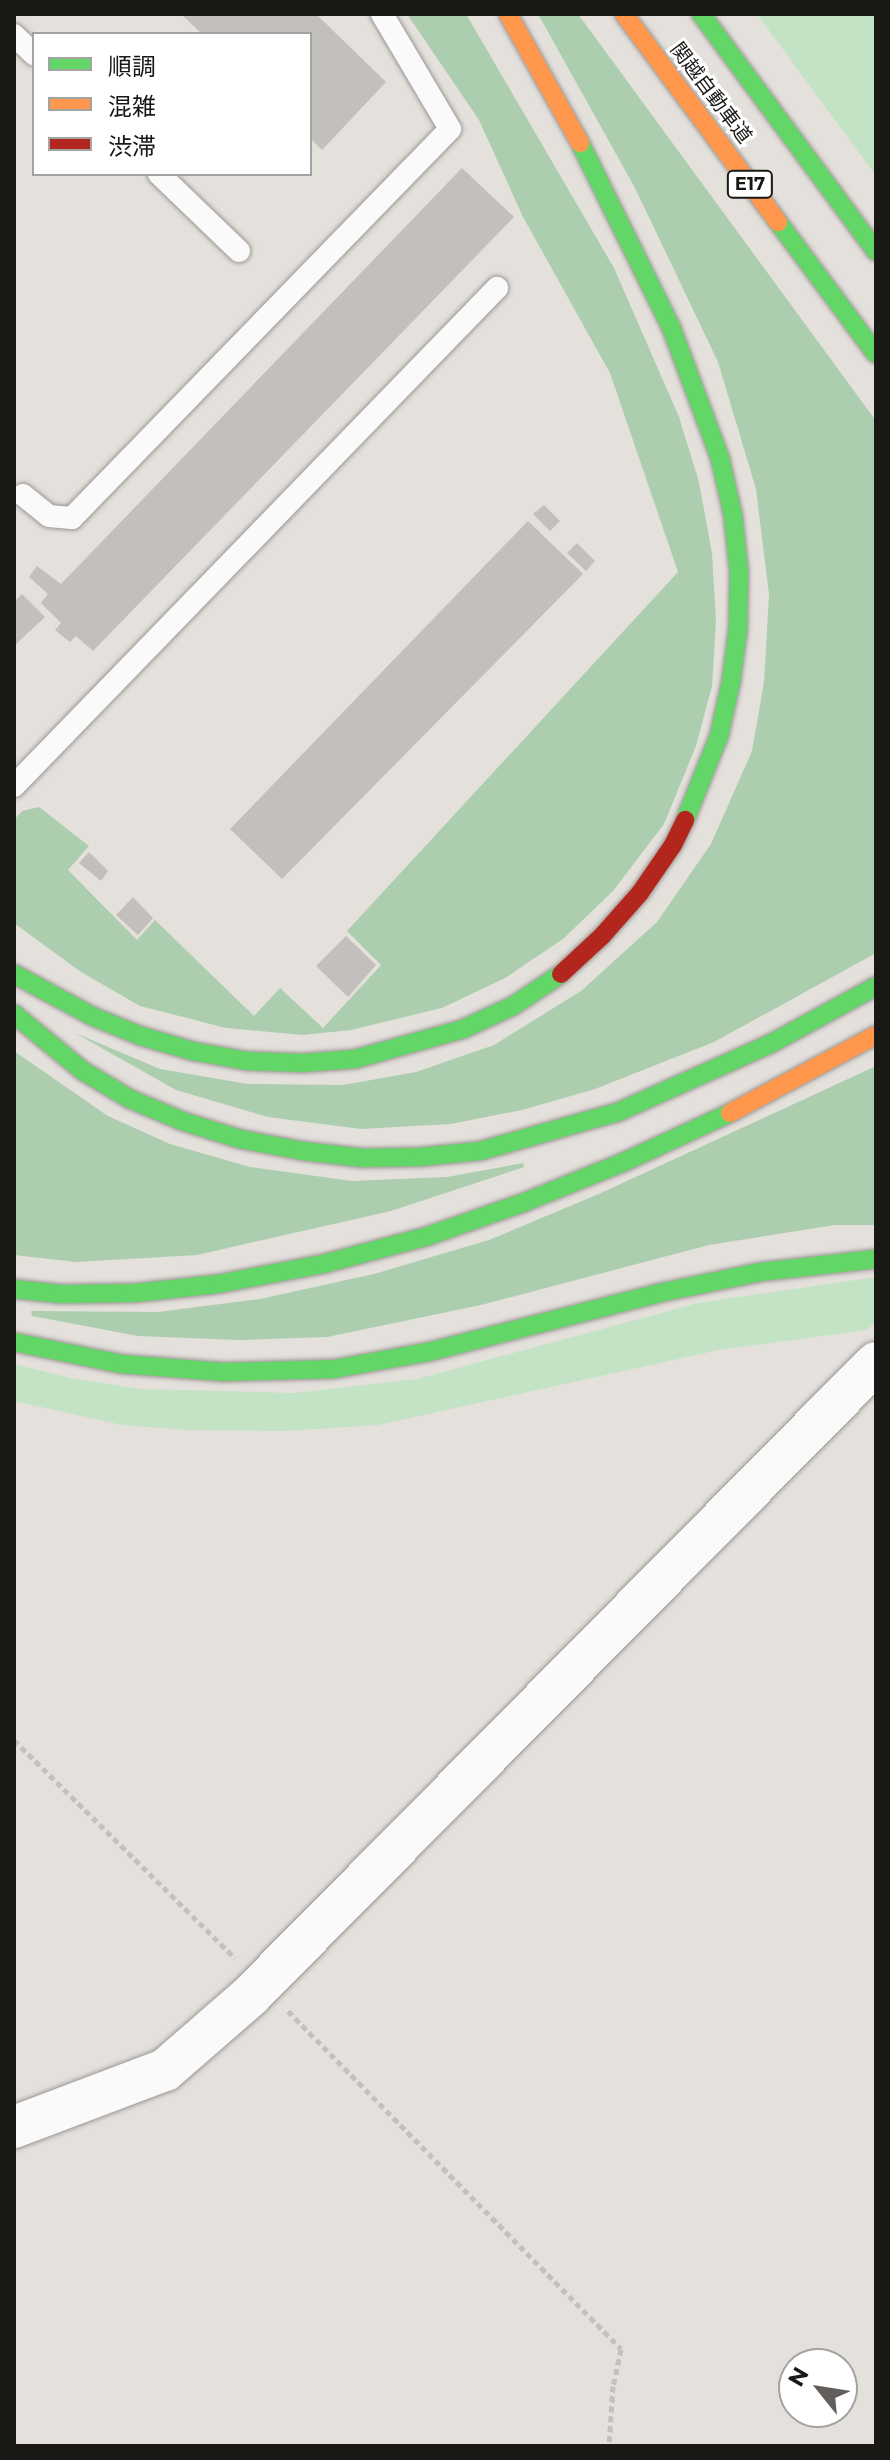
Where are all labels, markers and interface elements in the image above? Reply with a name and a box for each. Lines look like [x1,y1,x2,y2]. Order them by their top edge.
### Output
legend [32,32,312,176]
street label: 関越自動車道 [665,38,757,148]
text: 順調 [108,52,156,81]
text: 混雑 [108,92,156,121]
text: 渋滞 [108,132,156,161]
road number: E17 [726,170,774,198]
north arrow [778,2348,858,2428]
text: N [782,2362,815,2391]

